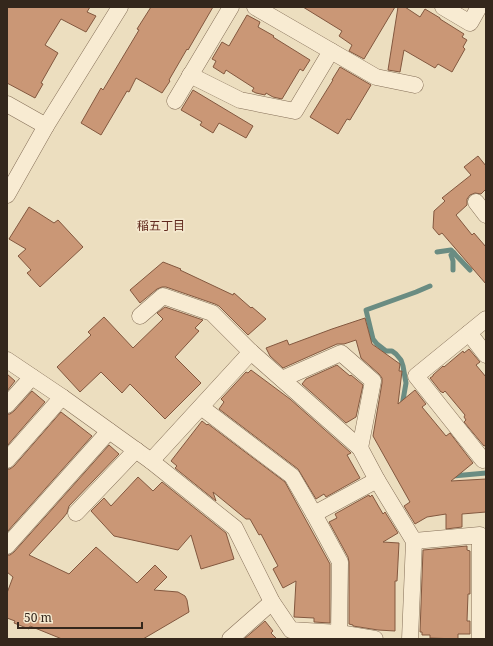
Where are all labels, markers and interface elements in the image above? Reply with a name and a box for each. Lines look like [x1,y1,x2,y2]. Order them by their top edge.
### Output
district label: 稲五丁目 [137,217,185,234]
scale bar [18,604,142,630]
text: 50 m [24,609,52,626]

